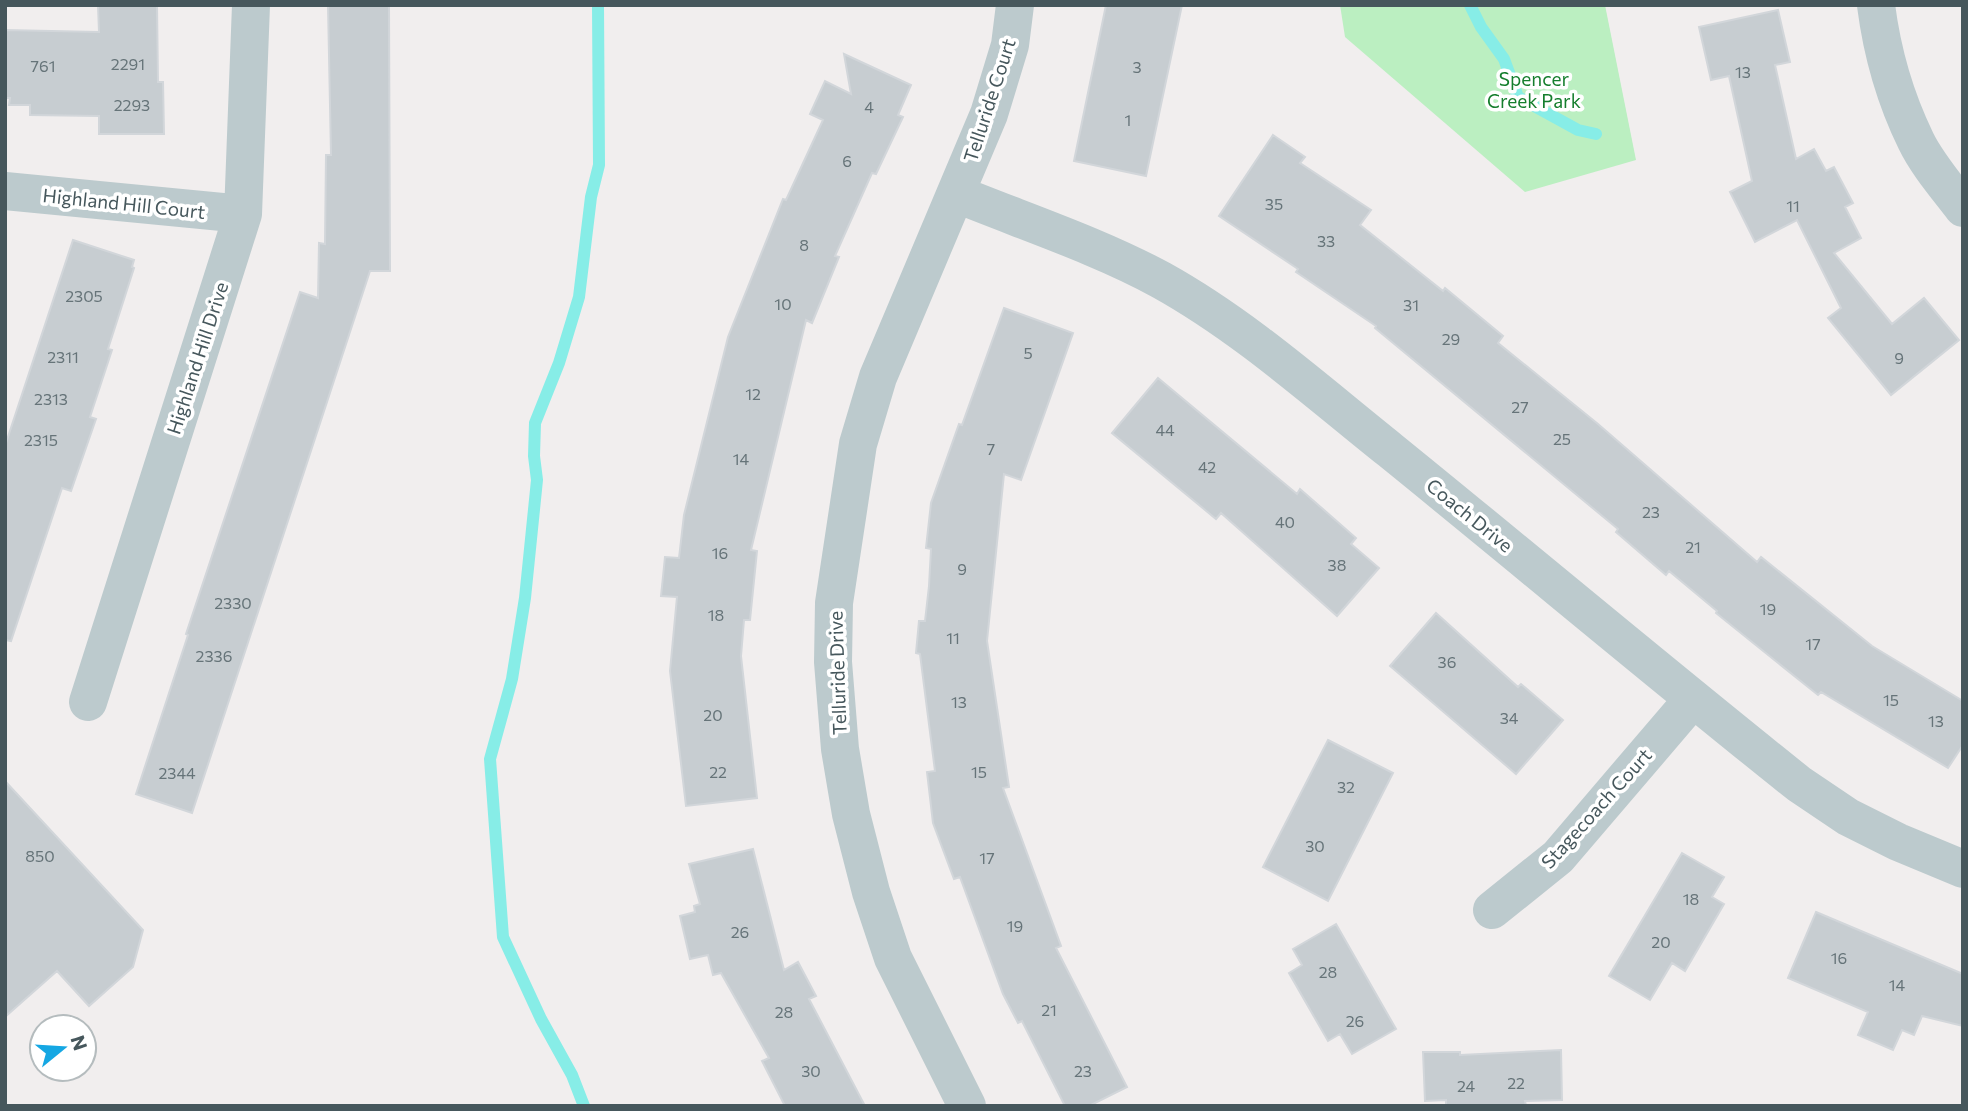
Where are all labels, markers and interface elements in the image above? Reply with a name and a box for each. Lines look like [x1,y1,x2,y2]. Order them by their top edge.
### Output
street label: Telluride Court [958,35,1020,165]
house number: 2291 [111,54,145,73]
house number: 761 [31,56,55,75]
house number: 3 [1132,57,1142,76]
house number: 13 [1735,62,1751,81]
park label: Spencer Creek Park [1487,67,1581,112]
house number: 2293 [114,95,150,114]
house number: 4 [864,97,874,116]
house number: 1 [1125,110,1131,129]
house number: 6 [842,151,852,170]
street label: Highland Hill Court [42,183,207,223]
house number: 35 [1265,194,1283,213]
house number: 11 [1786,196,1800,215]
house number: 33 [1317,231,1335,250]
house number: 8 [799,235,809,254]
street label: Highland Hill Drive [162,279,232,437]
house number: 2305 [65,286,103,305]
house number: 10 [774,294,792,313]
house number: 31 [1403,295,1419,314]
house number: 29 [1442,329,1460,348]
house number: 5 [1023,343,1033,362]
house number: 2311 [47,347,79,366]
house number: 9 [1894,348,1904,367]
house number: 12 [745,384,761,403]
house number: 2313 [34,389,68,408]
house number: 27 [1511,397,1529,416]
house number: 44 [1155,420,1175,439]
house number: 25 [1553,429,1571,448]
house number: 2315 [24,430,58,449]
house number: 7 [987,439,995,458]
house number: 14 [733,449,750,468]
house number: 42 [1198,457,1216,476]
street label: Coach Drive [1422,473,1518,557]
house number: 23 [1642,502,1660,521]
house number: 40 [1275,512,1295,531]
house number: 21 [1685,537,1701,556]
house number: 16 [712,543,728,562]
house number: 38 [1328,555,1346,574]
house number: 9 [957,559,967,578]
house number: 2330 [214,593,252,612]
house number: 19 [1760,599,1776,618]
house number: 18 [708,605,724,624]
street label: Telluride Drive [823,611,851,735]
house number: 11 [946,628,960,647]
house number: 17 [1805,634,1821,653]
house number: 2336 [196,646,232,665]
house number: 36 [1438,652,1456,671]
house number: 15 [1883,690,1899,709]
house number: 13 [951,692,967,711]
house number: 20 [703,705,723,724]
house number: 34 [1500,708,1519,727]
house number: 13 [1928,711,1944,730]
street label: Stagecoach Court [1536,743,1656,873]
house number: 22 [709,762,727,781]
house number: 15 [971,762,987,781]
house number: 2344 [158,763,196,782]
house number: 32 [1337,777,1355,796]
house number: 30 [1305,836,1325,855]
house number: 850 [25,846,55,865]
house number: 17 [979,848,995,867]
house number: 18 [1683,889,1699,908]
house number: 19 [1007,916,1023,935]
house number: 26 [731,922,749,941]
house number: 20 [1651,932,1671,951]
house number: 16 [1831,948,1847,967]
house number: 28 [1319,962,1337,981]
house number: 14 [1889,975,1906,994]
house number: 21 [1041,1000,1057,1019]
house number: 28 [775,1002,793,1021]
house number: 26 [1346,1011,1364,1030]
north arrow [28,1013,98,1083]
text: N [67,1032,93,1053]
house number: 30 [801,1061,821,1080]
house number: 23 [1074,1061,1092,1080]
house number: 22 [1507,1073,1525,1092]
house number: 24 [1457,1076,1475,1095]

